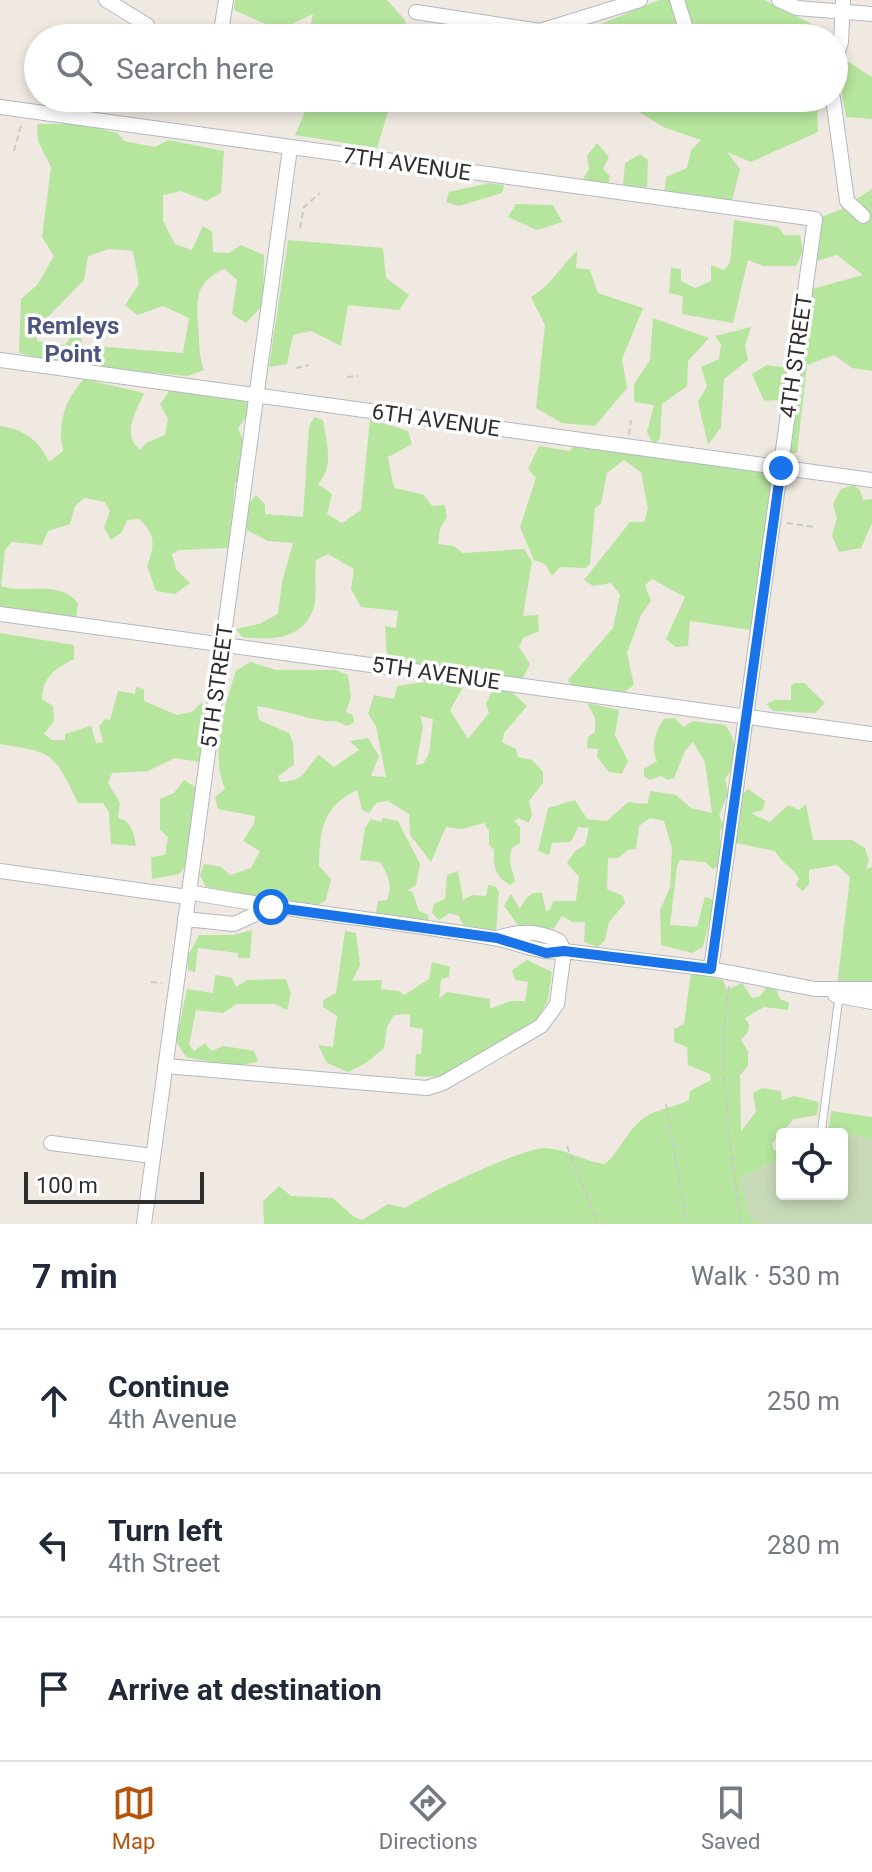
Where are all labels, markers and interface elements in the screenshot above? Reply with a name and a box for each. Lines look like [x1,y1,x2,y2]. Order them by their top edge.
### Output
search box [24,24,848,112]
icon: search [52,46,96,90]
text: Search here [116,51,274,86]
street label: 7TH AVENUE [341,143,473,185]
street label: 4TH STREET [775,292,817,420]
district label: Remleys Point [27,312,119,368]
street label: 6TH AVENUE [370,399,502,441]
route end [763,450,799,486]
street label: 5TH STREET [196,622,238,750]
street label: 5TH AVENUE [370,652,502,694]
route start [253,889,289,925]
map controls [776,1128,848,1200]
button: locate [776,1128,848,1200]
scale bar [24,1168,204,1204]
text: 100 m [36,1173,98,1198]
text: 7 min [32,1256,117,1296]
text: Walk · 530 m [691,1261,840,1291]
text: Continue [108,1369,229,1404]
icon: ahead [32,1379,76,1423]
text: 250 m [767,1386,840,1416]
text: 4th Avenue [108,1404,237,1434]
text: Turn left [108,1513,223,1548]
icon: left [32,1523,76,1567]
text: 280 m [767,1530,840,1560]
text: 4th Street [108,1548,220,1578]
icon: arrive [32,1667,76,1711]
text: Arrive at destination [108,1672,382,1707]
tab: Map [112,1781,156,1854]
tab: Directions [379,1781,478,1854]
tab: Saved [701,1781,760,1854]

